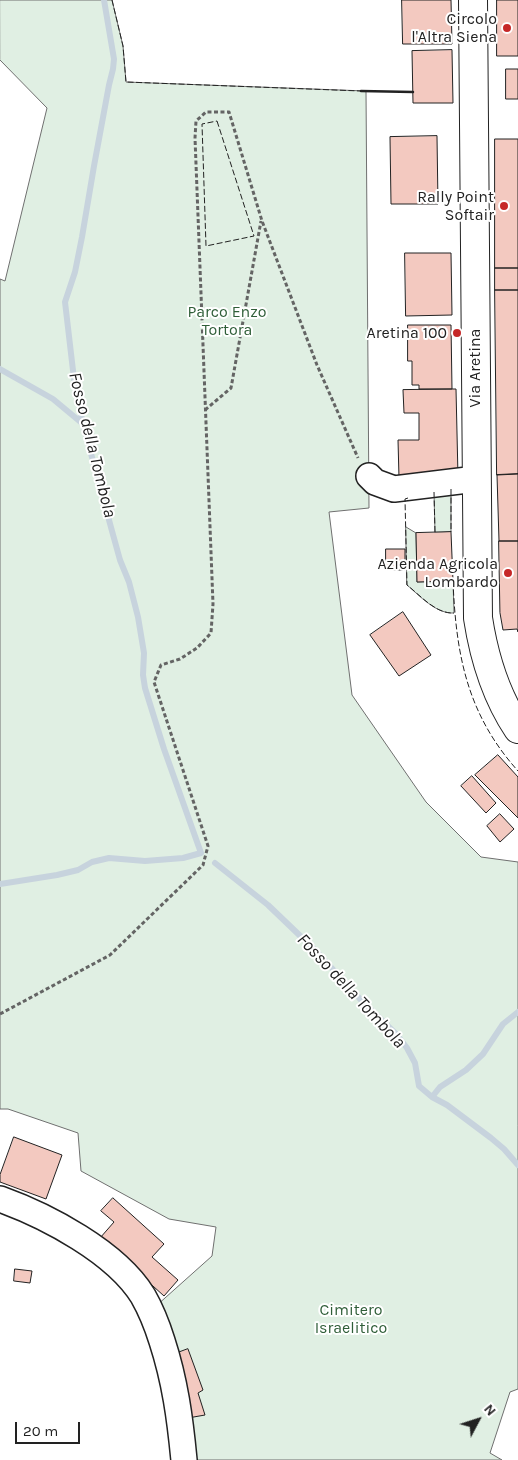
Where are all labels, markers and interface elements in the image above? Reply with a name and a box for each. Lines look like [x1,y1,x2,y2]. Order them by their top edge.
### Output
place label: Circolo l'Altra Siena [411,9,497,47]
marker: Circolo l'Altra Siena [501,22,513,34]
place label: Rally Point Softair [417,187,494,225]
marker: Rally Point Softair [498,200,510,212]
park label: Parco Enzo Tortora [187,302,267,340]
place label: Aretina 100 [366,323,447,343]
marker: Aretina 100 [451,327,463,339]
street label: Via Aretina [465,329,485,407]
water label: Fosso della Tombola [63,370,121,520]
place label: Azienda Agricola Lombardo [377,554,498,592]
marker: Azienda Agricola Lombardo [502,567,514,579]
water label: Fosso della Tombola [292,929,410,1053]
park label: Cimitero Israelitico [315,1300,387,1338]
north arrow [453,1395,503,1445]
text: N [480,1401,500,1419]
scale bar [18,1412,82,1444]
text: 20 m [23,1422,58,1440]

